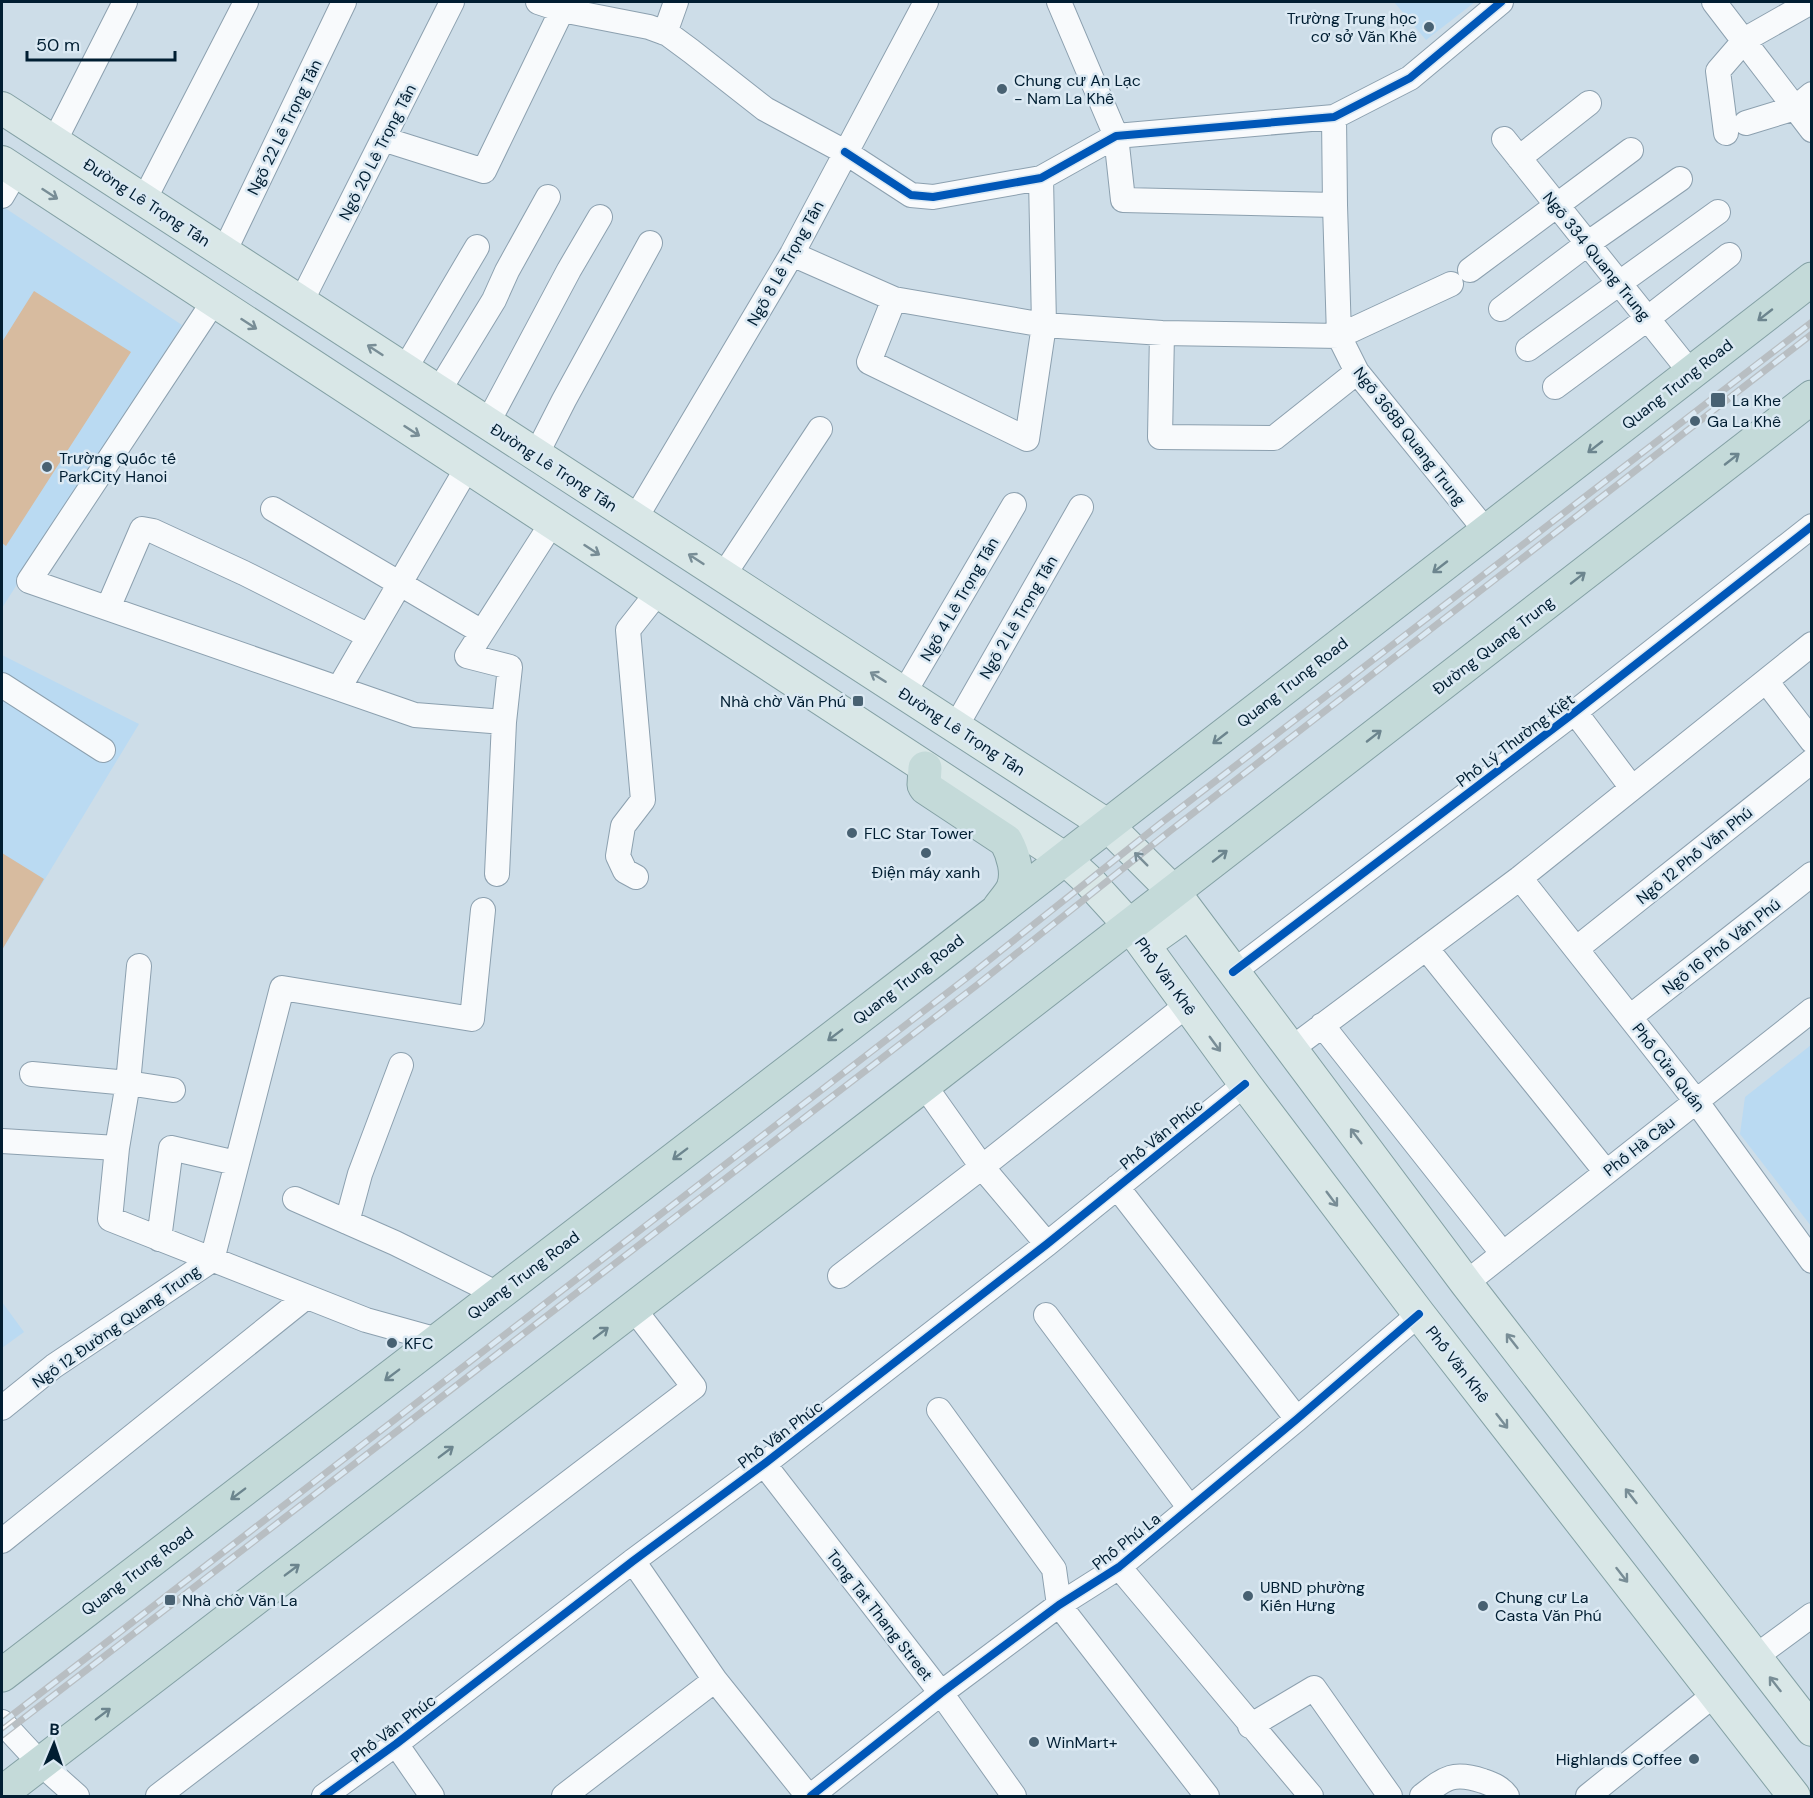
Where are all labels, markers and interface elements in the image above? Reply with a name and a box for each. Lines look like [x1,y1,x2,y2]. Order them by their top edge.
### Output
place label: Trường Trung học cơ sở Văn Khê [1287,8,1417,47]
marker: Trường Trung học cơ sở Văn Khê [1422,20,1436,34]
scale bar [27,24,176,62]
text: 50 m [36,33,80,57]
street label: Ngõ 22 Lê Trọng Tấn [242,56,326,199]
place label: Chung cư An Lạc - Nam La Khê [1014,70,1141,109]
street label: Ngõ 20 Lê Trọng Tấn [334,81,421,224]
marker: Chung cư An Lạc - Nam La Khê [995,82,1009,96]
street label: Đường Lê Trọng Tấn [79,154,214,251]
street label: Ngõ 334 Quang Trung [1538,187,1655,325]
one-way arrow [42,188,59,201]
street label: Ngõ 8 Lê Trọng Tấn [742,197,829,329]
one-way arrow [1758,309,1774,321]
one-way arrow [240,318,257,331]
street label: Quang Trung Road [1617,334,1737,434]
one-way arrow [366,343,383,356]
street label: Ngõ 368B Quang Trung [1349,363,1470,510]
place label: La Khe [1732,390,1781,411]
marker: La Khe [1709,391,1727,409]
place label: Ga La Khê [1707,411,1781,432]
marker: Ga La Khê [1688,414,1702,428]
street label: Đường Lê Trọng Tấn [486,419,621,516]
one-way arrow [403,425,420,438]
one-way arrow [1587,441,1603,454]
place label: Trường Quốc tế ParkCity Hanoi [59,448,176,487]
one-way arrow [1724,452,1740,465]
marker: Trường Quốc tế ParkCity Hanoi [40,460,54,474]
street label: Ngõ 4 Lê Trọng Tấn [915,533,1003,665]
one-way arrow [584,543,601,556]
street label: Ngõ 2 Lê Trọng Tấn [975,552,1062,683]
one-way arrow [689,553,705,565]
one-way arrow [1433,560,1449,573]
one-way arrow [1570,572,1586,585]
street label: Đường Quang Trung [1428,591,1558,699]
street label: Quang Trung Road [1232,632,1352,732]
one-way arrow [869,670,886,683]
street label: Đường Lê Trọng Tấn [894,683,1029,780]
street label: Phố Lý Thường Kiệt [1452,689,1579,792]
place label: Nhà chờ Văn Phú [720,691,846,712]
marker: Nhà chờ Văn Phú [851,694,865,708]
one-way arrow [1366,730,1382,743]
one-way arrow [1212,731,1228,744]
street label: Ngõ 12 Phố Văn Phú [1632,802,1757,909]
place label: FLC Star Tower [864,823,974,844]
marker: FLC Star Tower [845,826,859,840]
marker: Điện máy xanh [919,846,933,860]
one-way arrow [1212,849,1228,862]
one-way arrow [1133,851,1148,866]
place label: Điện máy xanh [872,862,980,883]
street label: Ngõ 16 Phố Văn Phú [1658,894,1785,999]
street label: Quang Trung Road [848,929,968,1029]
street label: Phố Văn Khê [1130,933,1201,1020]
street label: Phố Cửa Quán [1627,1019,1710,1116]
one-way arrow [828,1029,844,1042]
one-way arrow [1209,1035,1221,1051]
street label: Phố Văn Phúc [1115,1094,1207,1174]
street label: Phố Hà Cầu [1599,1112,1679,1181]
one-way arrow [1350,1128,1362,1144]
one-way arrow [673,1148,689,1161]
one-way arrow [1326,1191,1339,1207]
street label: Quang Trung Road [463,1226,584,1325]
street label: Ngõ 12 Đường Quang Trung [28,1260,205,1393]
street label: Phố Văn Khê [1421,1322,1494,1407]
one-way arrow [593,1327,609,1340]
place label: KFC [404,1333,433,1354]
one-way arrow [1505,1334,1518,1350]
marker: KFC [385,1336,399,1350]
one-way arrow [385,1369,401,1381]
street label: Phố Văn Phúc [734,1396,827,1473]
one-way arrow [1496,1412,1509,1428]
one-way arrow [438,1445,454,1458]
one-way arrow [230,1487,246,1500]
one-way arrow [1624,1488,1637,1504]
street label: Phố Phú La [1088,1508,1165,1575]
street label: Quang Trung Road [77,1522,198,1621]
street label: Tong Tat Thang Street [822,1545,937,1685]
one-way arrow [283,1564,299,1577]
one-way arrow [1616,1566,1628,1582]
place label: UBND phường Kiến Hưng [1260,1577,1365,1616]
place label: Chung cư La Casta Văn Phú [1495,1587,1602,1626]
marker: UBND phường Kiến Hưng [1241,1589,1255,1603]
place label: Nhà chờ Văn La [182,1590,297,1611]
marker: Nhà chờ Văn La [163,1593,177,1607]
marker: Chung cư La Casta Văn Phú [1476,1599,1490,1613]
one-way arrow [1769,1676,1782,1692]
street label: Phố Văn Phúc [347,1690,440,1767]
one-way arrow [95,1708,111,1721]
north arrow [24,1714,84,1774]
text: B [49,1719,60,1740]
place label: WinMart+ [1046,1732,1118,1753]
marker: WinMart+ [1027,1735,1041,1749]
place label: Highlands Coffee [1556,1749,1682,1770]
marker: Highlands Coffee [1687,1752,1701,1766]

